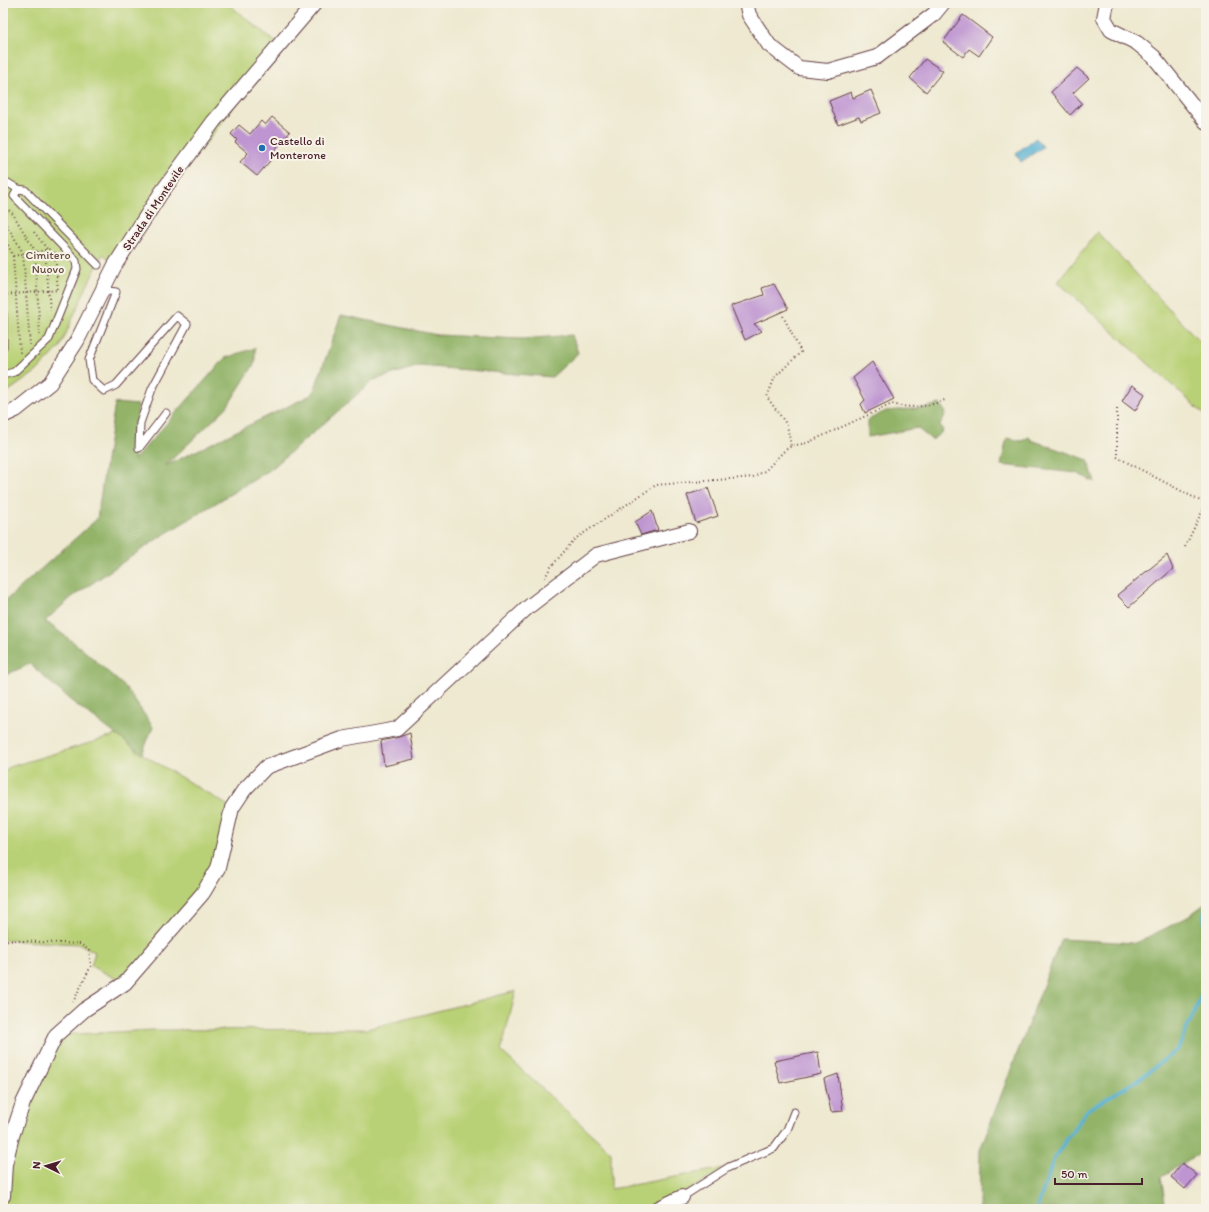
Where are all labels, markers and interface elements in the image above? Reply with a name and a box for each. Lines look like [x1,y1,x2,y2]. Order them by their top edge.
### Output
place label: Castello di Monterone [270,134,326,162]
marker: Castello di Monterone [257,143,267,153]
street label: Strada di Montevile [119,163,187,253]
park label: Cimitero Nuovo [25,248,71,276]
north arrow [26,1146,66,1186]
scale bar [1055,1160,1142,1186]
text: N [30,1161,43,1169]
text: 50 m [1061,1167,1087,1181]

